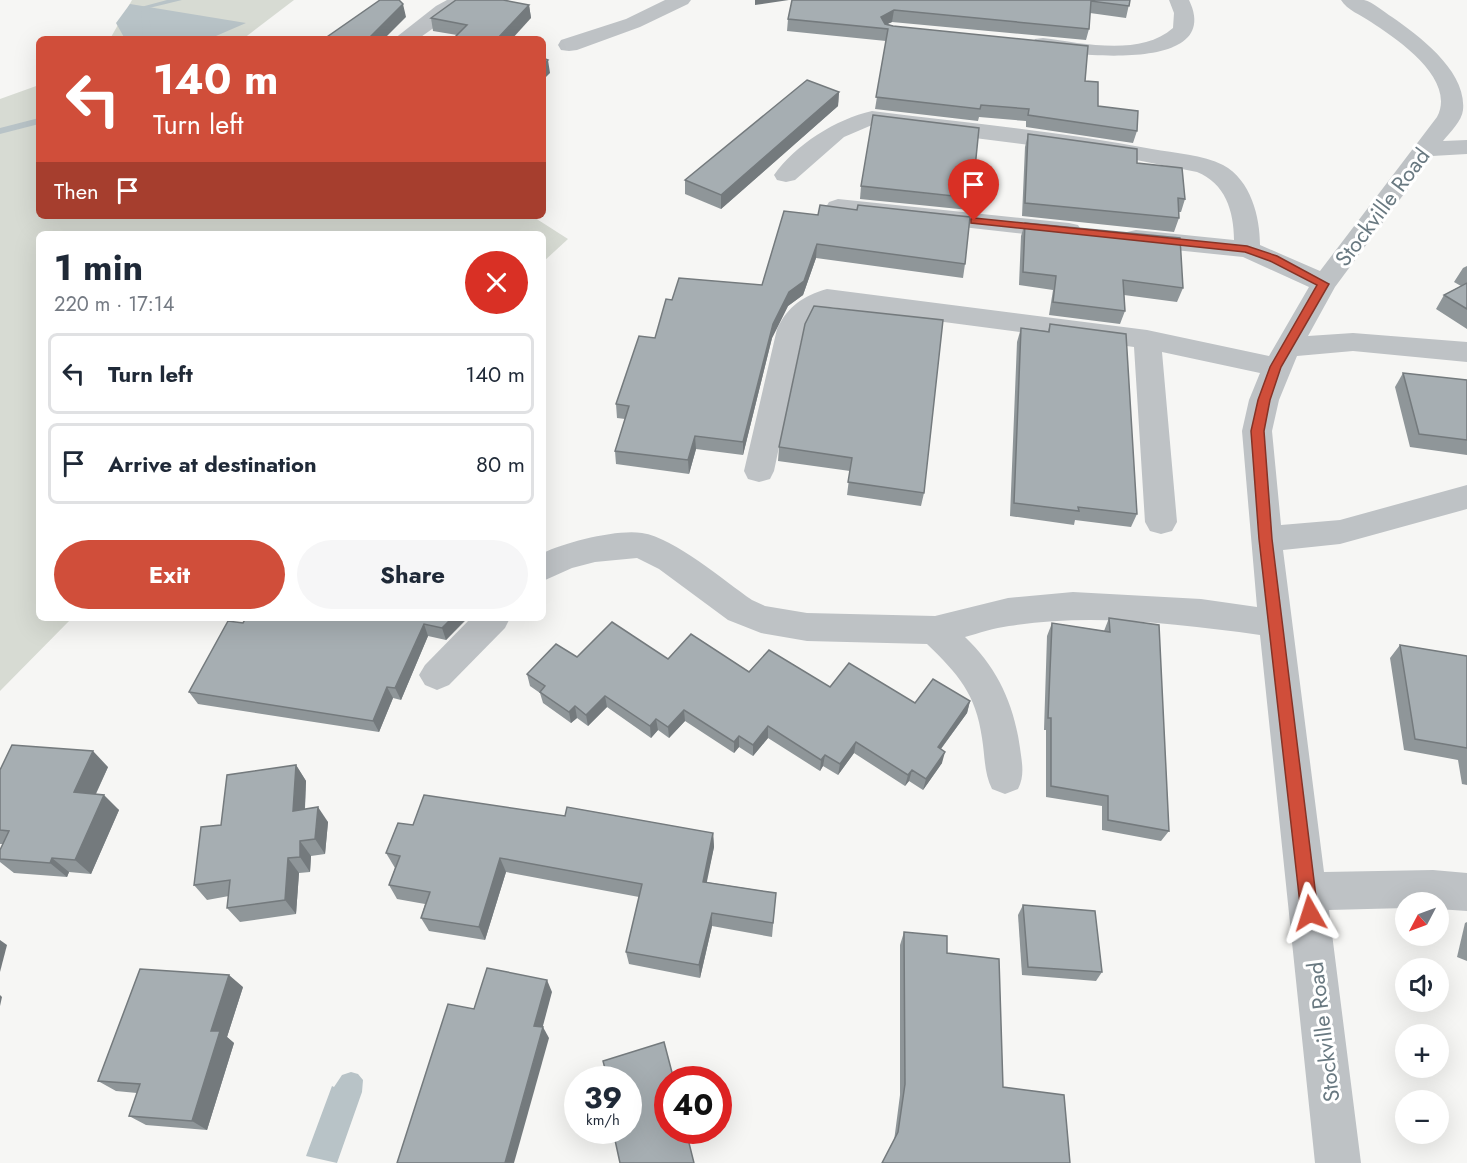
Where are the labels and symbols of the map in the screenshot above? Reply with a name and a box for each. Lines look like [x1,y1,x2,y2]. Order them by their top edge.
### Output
street label: Stockville Road [1327,141,1437,273]
pin [948,159,999,221]
position arrow [1278,881,1342,945]
north arrow [1395,892,1449,946]
street label: Stockville Road [1299,960,1347,1104]
speed limit sign: 40 [654,1066,732,1144]

